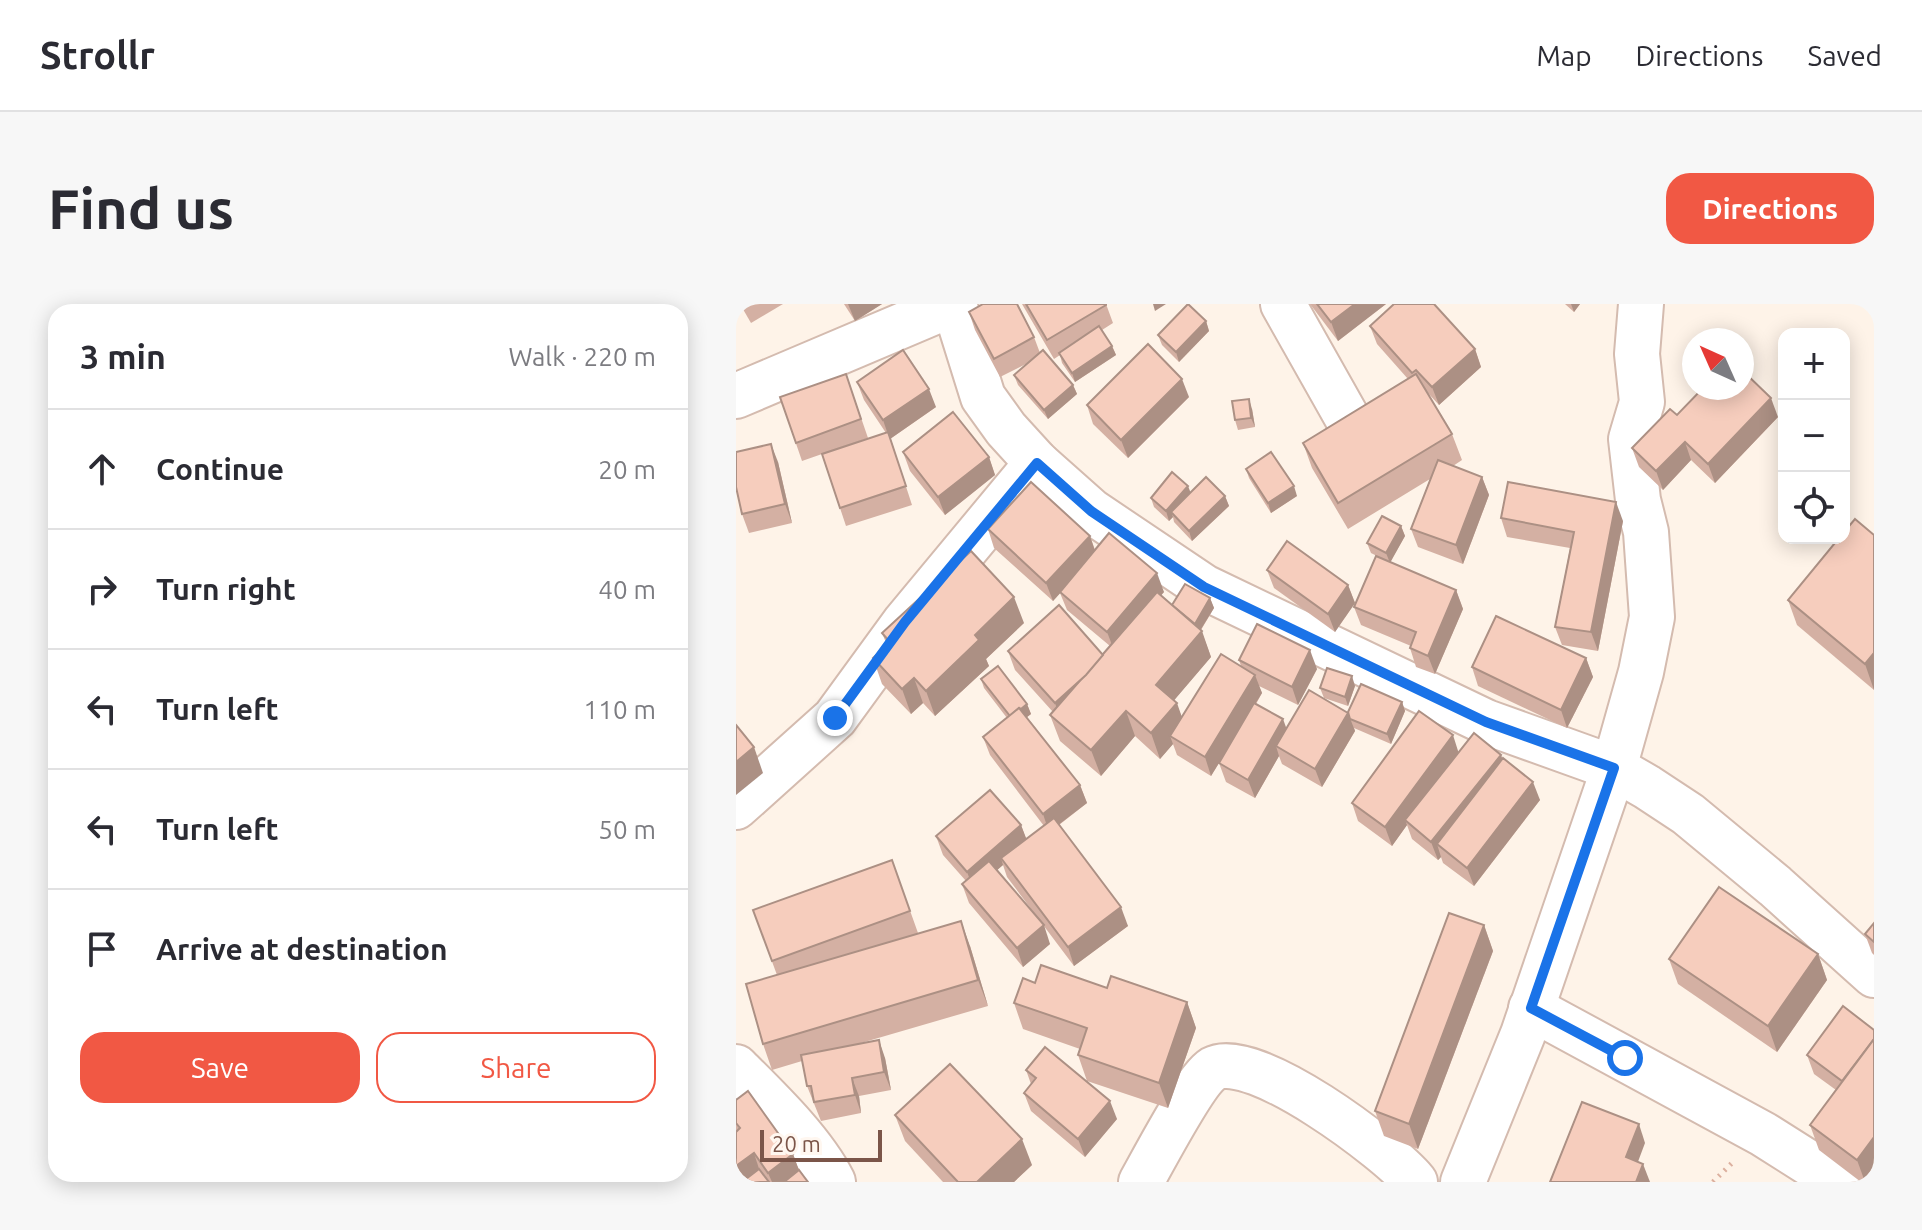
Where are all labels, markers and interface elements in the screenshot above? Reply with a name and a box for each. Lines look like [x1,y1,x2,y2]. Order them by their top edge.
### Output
text: Strollr [40,34,155,76]
text: Map [1536,40,1592,71]
text: Directions [1636,40,1763,71]
text: Saved [1807,40,1882,71]
button: Directions [1666,173,1874,244]
text: Find us [48,177,234,240]
north arrow [1682,328,1754,400]
map controls [1778,328,1850,544]
button: + [1778,328,1850,400]
text: 3 min [80,337,166,375]
text: Walk · 220 m [508,342,656,371]
button: − [1778,400,1850,472]
icon: ahead [80,447,124,491]
text: Continue [156,452,284,486]
text: 20 m [598,455,656,484]
button: locate [1778,472,1850,544]
icon: right [80,567,124,611]
text: Turn right [156,572,296,606]
text: 40 m [598,575,656,604]
icon: left [80,687,124,731]
text: Turn left [156,692,278,726]
text: 110 m [584,695,656,724]
route end [817,700,853,736]
icon: left [80,807,124,851]
text: Turn left [156,812,278,846]
text: 50 m [598,815,656,844]
icon: arrive [80,927,124,971]
text: Arrive at destination [156,932,448,966]
button: Save [80,1032,360,1103]
button: Share [376,1032,656,1103]
route start [1607,1040,1643,1076]
scale bar [760,1126,882,1162]
text: 20 m [772,1131,821,1156]

